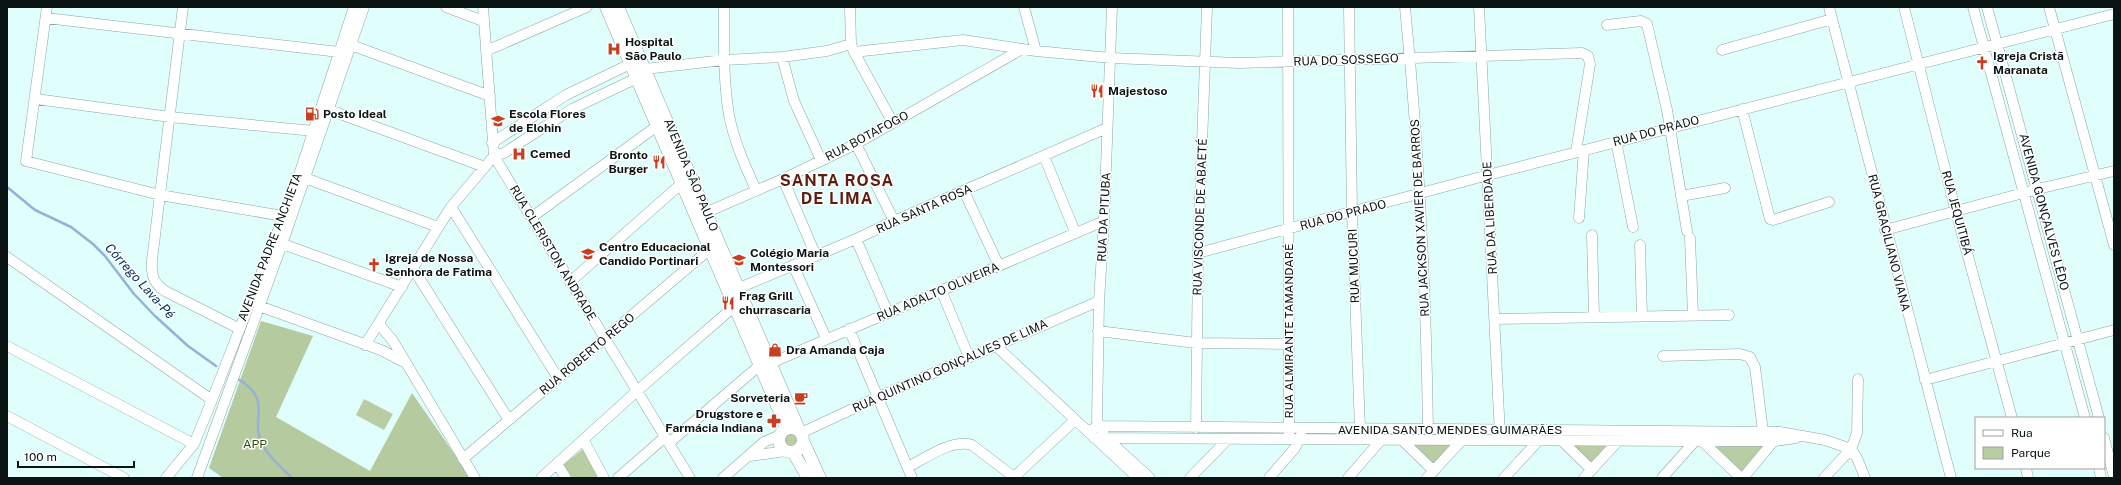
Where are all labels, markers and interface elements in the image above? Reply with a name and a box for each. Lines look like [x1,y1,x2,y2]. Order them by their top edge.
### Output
place label: Hospital São Paulo [625,35,682,63]
hospital icon: Hospital São Paulo [606,41,622,57]
place label: Igreja Cristã Maranata [1993,49,2064,77]
street label: RUA DO SOSSEGO [1293,51,1399,69]
church icon: Igreja Cristã Maranata [1974,55,1990,71]
restaurant icon: Majestoso [1089,83,1105,99]
place label: Majestoso [1108,84,1167,98]
fuel station icon: Posto Ideal [304,106,320,122]
place label: Posto Ideal [323,107,387,121]
place label: Escola Flores de Elohin [509,107,586,135]
street label: RUA BOTAFOGO [823,108,911,164]
school or university icon: Escola Flores de Elohin [490,113,506,129]
street label: RUA DO PRADO [1611,113,1701,149]
street label: AVENIDA SÃO PAULO [661,116,721,234]
street label: RUA JACKSON XAVIER DE BARROS [1408,119,1432,317]
street label: AVENIDA GONÇALVES LÊDO [2016,132,2072,292]
street label: RUA VISCONDE DE ABAETÉ [1190,138,1210,296]
hospital icon: Cemed [511,146,527,162]
place label: Cemed [530,147,571,161]
place label: Bronto Burger [609,148,648,176]
restaurant icon: Bronto Burger [651,154,667,170]
street label: RUA DA LIBERDADE [1480,161,1500,275]
street label: RUA JEQUITIBÁ [1939,169,1975,257]
street label: AVENIDA PADRE ANCHIETA [235,171,305,323]
district label: SANTA ROSA DE LIMA [780,171,894,208]
street label: RUA DA PITUBA [1095,171,1113,262]
street label: RUA GRACILIANO VIANA [1865,173,1913,314]
street label: RUA SANTA ROSA [874,181,974,236]
street label: RUA CLERISTON ANDRADE [507,183,599,323]
street label: RUA DO PRADO [1298,197,1388,233]
street label: RUA MUCURI [1346,229,1362,303]
water label: Córrego Lava-Pé [102,240,178,322]
place label: Centro Educacional Candido Portinari [599,240,711,268]
street label: RUA ALMIRANTE TAMANDARÉ [1282,244,1296,418]
school or university icon: Centro Educacional Candido Portinari [580,246,596,262]
place label: Colégio Maria Montessori [750,246,829,274]
place label: Igreja de Nossa Senhora de Fatima [385,251,492,279]
school or university icon: Colégio Maria Montessori [731,252,747,268]
church icon: Igreja de Nossa Senhora de Fatima [366,257,382,273]
street label: RUA ADALTO OLIVEIRA [875,260,1002,324]
place label: Frag Grill churrascaria [739,289,811,317]
restaurant icon: Frag Grill churrascaria [720,295,736,311]
street label: RUA ROBERTO REGO [537,310,637,398]
street label: RUA QUINTINO GONÇALVES DE LIMA [850,316,1050,416]
shop icon: Dra Amanda Caja [767,342,783,358]
place label: Dra Amanda Caja [786,343,885,357]
cafe icon: Sorveteria [793,390,809,406]
place label: Sorveteria [730,391,790,405]
place label: Drugstore e Farmácia Indiana [665,407,763,435]
pharmacy icon: Drugstore e Farmácia Indiana [766,413,782,429]
legend [1975,417,2105,469]
street label: AVENIDA SANTO MENDES GUIMARÃES [1338,423,1562,437]
text: Rua [2011,426,2033,440]
park label: APP [243,437,267,451]
scale bar [18,443,134,469]
text: Parque [2011,446,2051,460]
text: 100 m [24,450,57,464]

